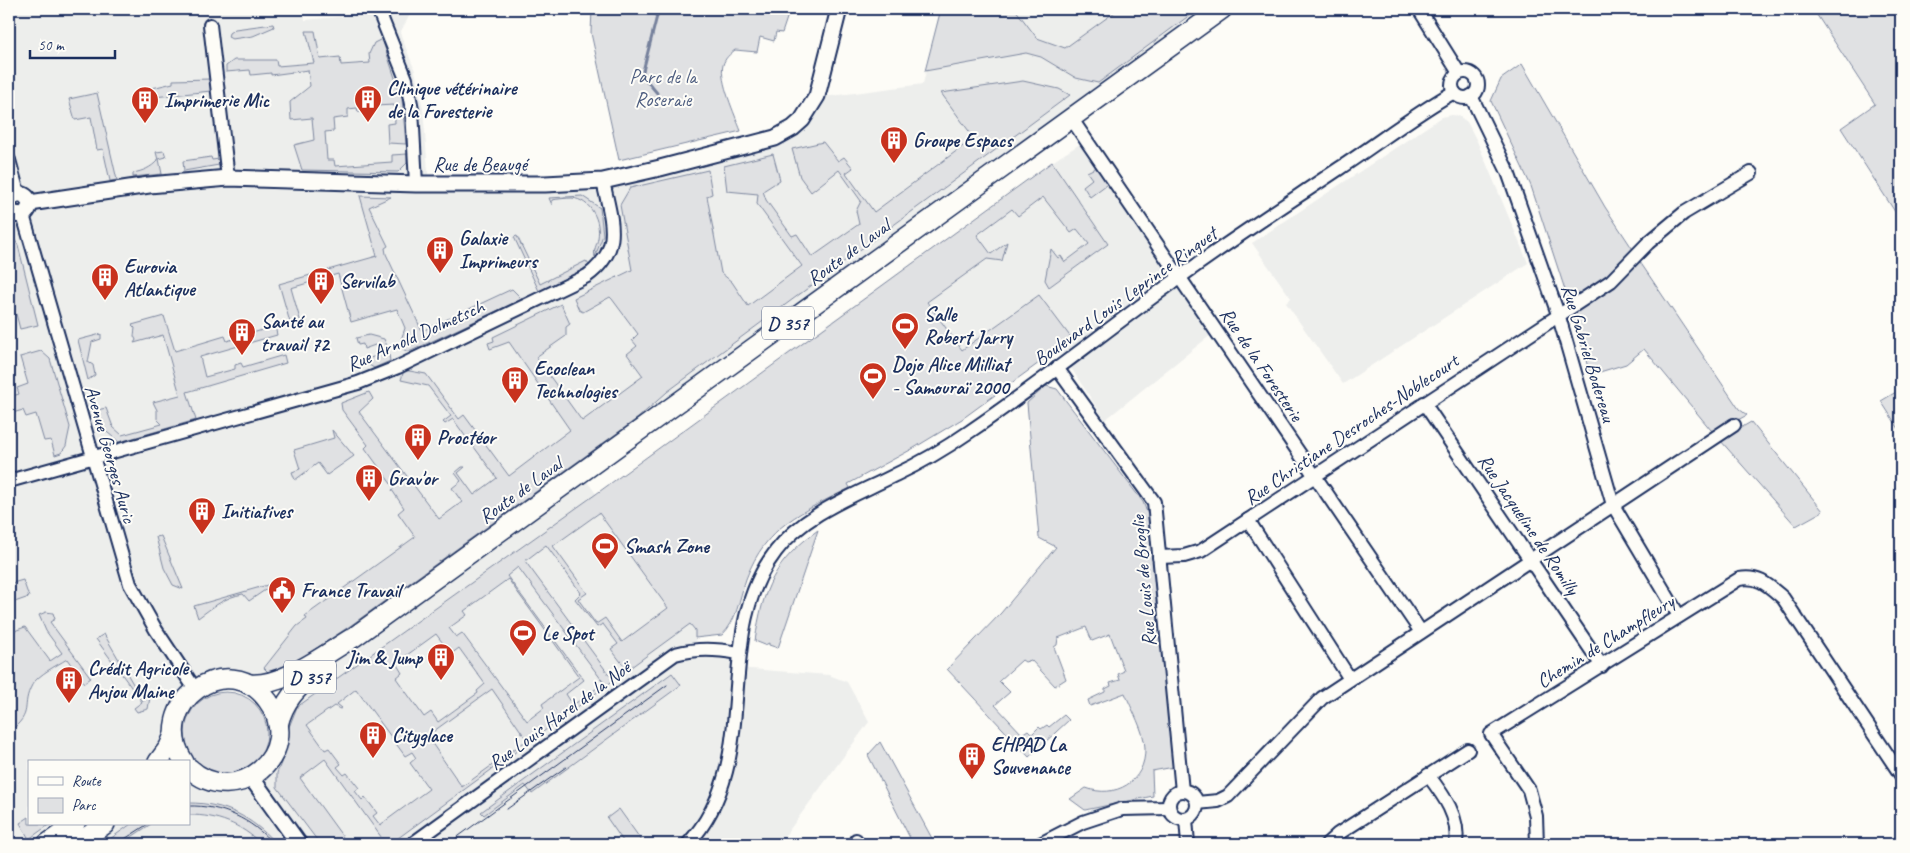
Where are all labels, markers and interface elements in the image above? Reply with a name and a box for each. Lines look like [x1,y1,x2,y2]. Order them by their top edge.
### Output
scale bar [30,28,115,60]
text: 50 m [38,36,65,55]
park label: Parc de la Roseraie [629,64,698,112]
place label: Clinique vétérinaire de la Foresterie [387,76,519,124]
building icon: Clinique vétérinaire de la Foresterie [353,84,383,123]
building icon: Imprimerie Mic [130,85,160,124]
place label: Imprimerie Mic [164,88,270,113]
building icon: Groupe Espacs [879,125,909,164]
place label: Groupe Espacs [913,128,1014,153]
street label: Rue de Beaugé [433,152,530,177]
street label: Route de Laval [802,212,898,291]
street label: Boulevard Louis Leprince Ringuet [1029,219,1225,371]
place label: Galaxie Imprimeurs [459,226,539,274]
building icon: Galaxie Imprimeurs [425,235,455,274]
place label: Eurovia Atlantique [124,254,197,302]
building icon: Eurovia Atlantique [90,262,120,301]
building icon: Servilab [306,266,336,305]
place label: Servilab [340,269,397,294]
street label: Rue Gabriel Bodereau [1556,281,1622,426]
street label: Rue Arnold Dolmetsch [342,293,490,377]
place label: Salle Robert Jarry [924,302,1014,350]
street label: Rue de la Foresterie [1214,303,1310,427]
road number: D 357 [762,306,814,339]
place label: Santé au travail 72 [261,309,331,357]
sports icon: Salle Robert Jarry [890,311,920,350]
building icon: Santé au travail 72 [227,317,257,356]
street label: Rue Christiane Desroches-Noblecourt [1239,347,1465,511]
place label: Dojo Alice Milliat - Samouraï 2000 [892,352,1013,400]
place label: Ecoclean Technologies [534,356,619,404]
sports icon: Dojo Alice Milliat - Samouraï 2000 [858,361,888,400]
building icon: Ecoclean Technologies [500,365,530,404]
street label: Avenue Georges Auric [79,383,142,527]
building icon: Proctéor [403,422,433,461]
place label: Proctéor [437,425,498,450]
street label: Rue Jacqueline de Romilly [1472,449,1586,601]
street label: Route de Laval [474,450,570,529]
building icon: Grav'or [354,463,384,502]
place label: Grav'or [388,466,440,491]
building icon: Initiatives [187,496,217,535]
place label: Initiatives [221,499,294,524]
street label: Rue Louis de Broglie [1125,513,1162,648]
sports icon: Smash Zone [590,531,620,570]
place label: Smash Zone [624,534,710,559]
public building icon: France Travail [267,575,297,614]
place label: France Travail [301,578,404,603]
street label: Chemin de Champfleury [1532,588,1680,694]
sports icon: Le Spot [508,618,538,657]
place label: Le Spot [542,621,596,646]
building icon: Jim & Jump [426,642,456,681]
place label: Jim & Jump [345,645,423,670]
street label: Rue Louis Harel de la Noë [483,654,637,775]
place label: Crédit Agricole Anjou Maine [88,656,190,704]
road number: D 357 [284,660,336,694]
building icon: Crédit Agricole Anjou Maine [54,665,84,704]
building icon: Cityglace [358,720,388,759]
place label: Cityglace [392,723,453,749]
place label: EHPAD La Souvenance [991,732,1071,780]
building icon: EHPAD La Souvenance [957,741,987,780]
legend [28,760,190,826]
text: Route [72,772,102,791]
text: Parc [72,796,96,815]

